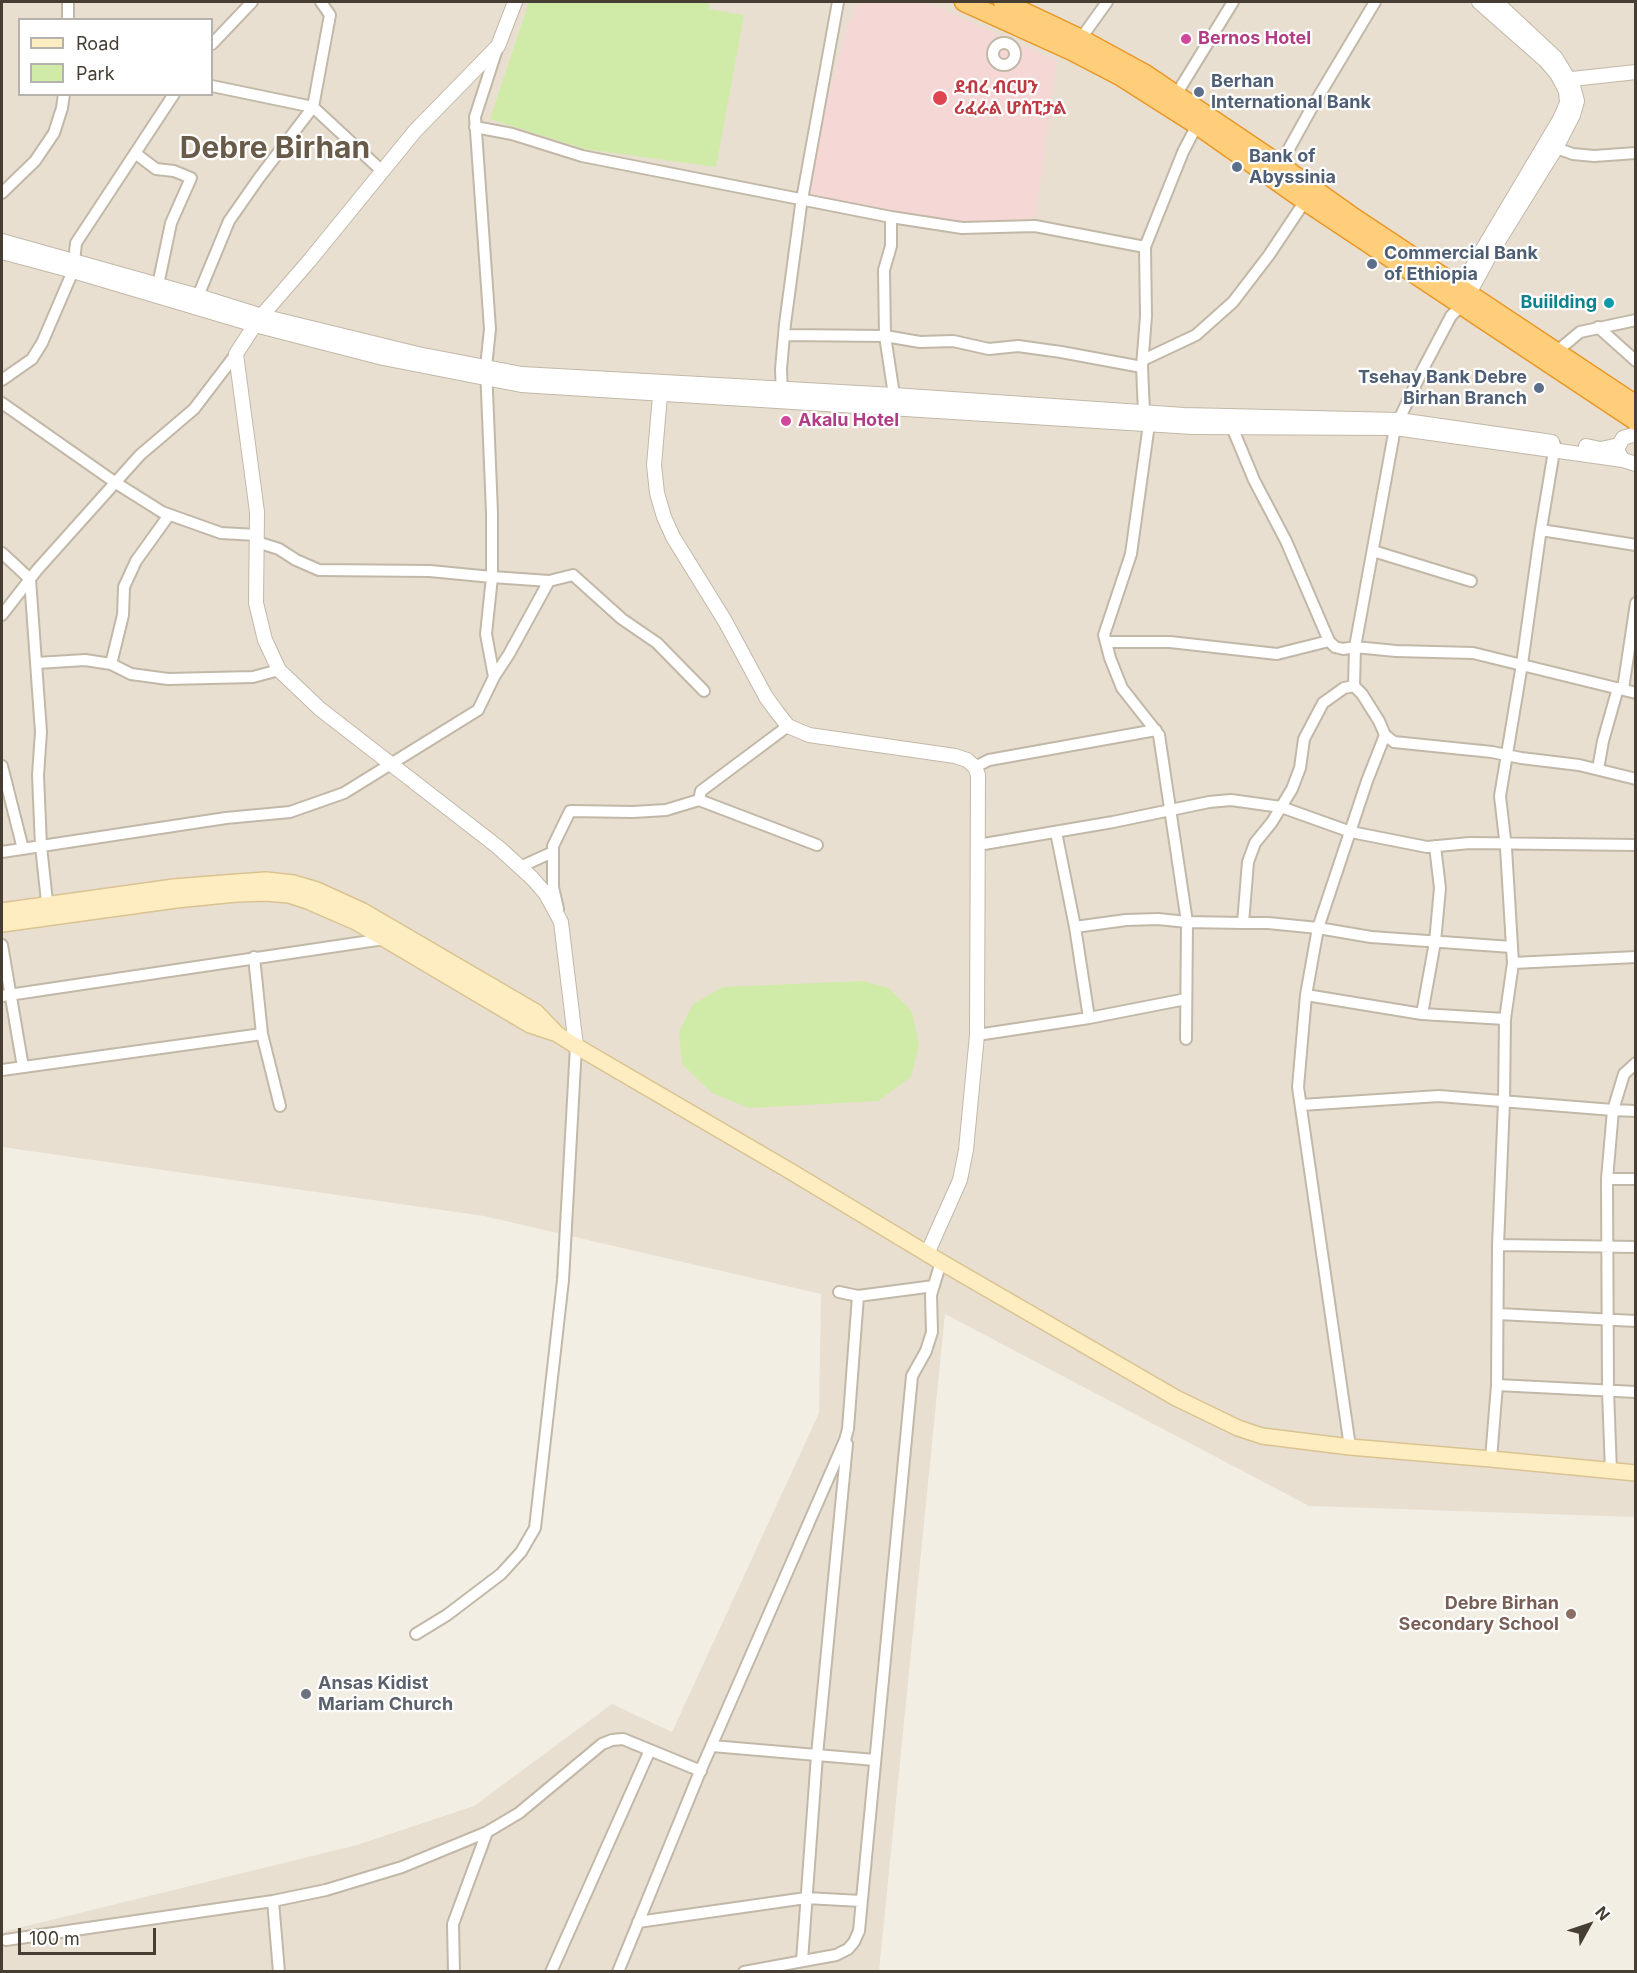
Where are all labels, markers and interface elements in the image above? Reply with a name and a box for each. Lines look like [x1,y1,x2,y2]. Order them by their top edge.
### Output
legend [18,18,213,96]
place label: Bernos Hotel [1198,28,1311,50]
marker: Bernos Hotel [1179,32,1193,46]
text: Road [76,33,119,54]
text: Park [76,63,115,84]
place label: Berhan International Bank [1211,71,1371,113]
place label: ደብረ ብርሀን ሪፈራል ሆስፒታል [954,77,1066,119]
marker: Berhan International Bank [1192,85,1206,99]
marker: ደብረ ብርሀን ሪፈራል ሆስፒታል [931,89,949,107]
district label: Debre Birhan [180,131,370,167]
place label: Bank of Abyssinia [1249,146,1336,188]
marker: Bank of Abyssinia [1230,160,1244,174]
place label: Commercial Bank of Ethiopia [1384,243,1538,286]
marker: Commercial Bank of Ethiopia [1365,257,1379,271]
place label: Buiilding [1520,292,1597,314]
marker: Buiilding [1602,296,1616,310]
place label: Tsehay Bank Debre Birhan Branch [1358,367,1527,410]
marker: Tsehay Bank Debre Birhan Branch [1532,381,1546,395]
place label: Akalu Hotel [798,410,899,432]
marker: Akalu Hotel [779,414,793,428]
place label: Debre Birhan Secondary School [1399,1593,1559,1636]
marker: Debre Birhan Secondary School [1564,1607,1578,1621]
place label: Ansas Kidist Mariam Church [318,1673,453,1716]
marker: Ansas Kidist Mariam Church [299,1687,313,1701]
north arrow [1559,1895,1619,1955]
text: N [1591,1902,1614,1925]
scale bar [21,1916,159,1954]
text: 100 m [29,1928,80,1949]

